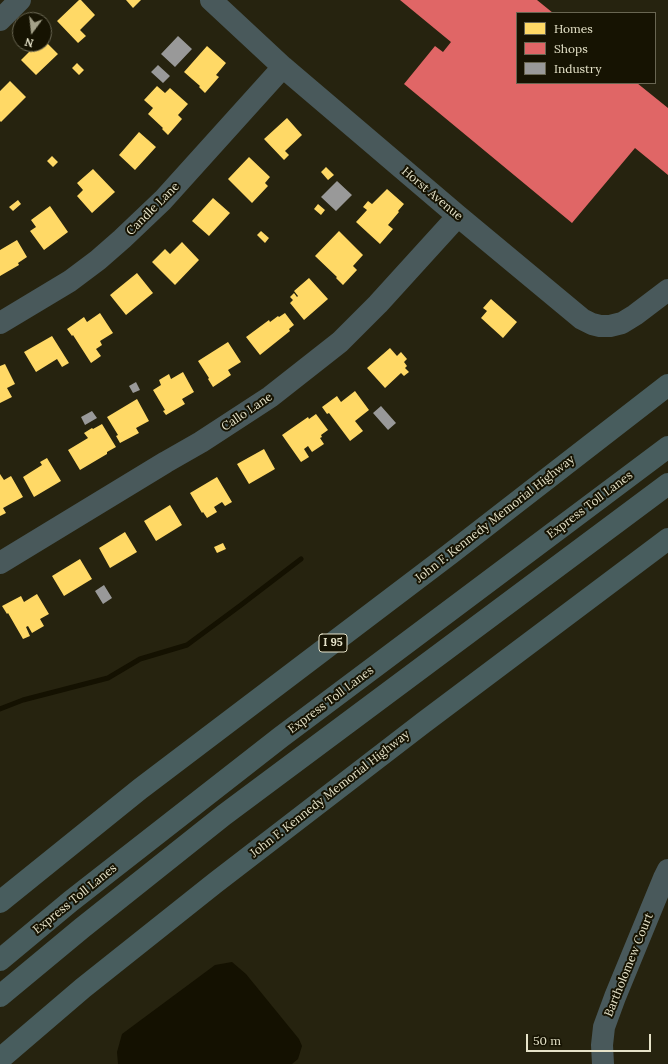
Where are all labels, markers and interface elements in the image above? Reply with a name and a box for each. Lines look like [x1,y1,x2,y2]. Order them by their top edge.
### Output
north arrow [12,12,52,52]
legend [516,12,656,84]
text: Homes [554,21,593,36]
text: N [23,35,35,50]
text: Shops [554,41,588,56]
text: Industry [554,61,601,76]
street label: Horst Avenue [398,164,466,224]
street label: Candle Lane [123,179,183,239]
street label: Callo Lane [219,390,275,434]
street label: John F. Kennedy Memorial Highway [413,452,577,586]
street label: Express Toll Lanes [544,468,636,542]
road number: I 95 [319,634,347,652]
street label: Express Toll Lanes [285,663,377,737]
street label: John F. Kennedy Memorial Highway [248,727,412,861]
street label: Express Toll Lanes [30,861,120,937]
street label: Bartholomew Court [602,911,656,1019]
scale bar [528,1026,653,1052]
text: 50 m [533,1033,561,1048]

